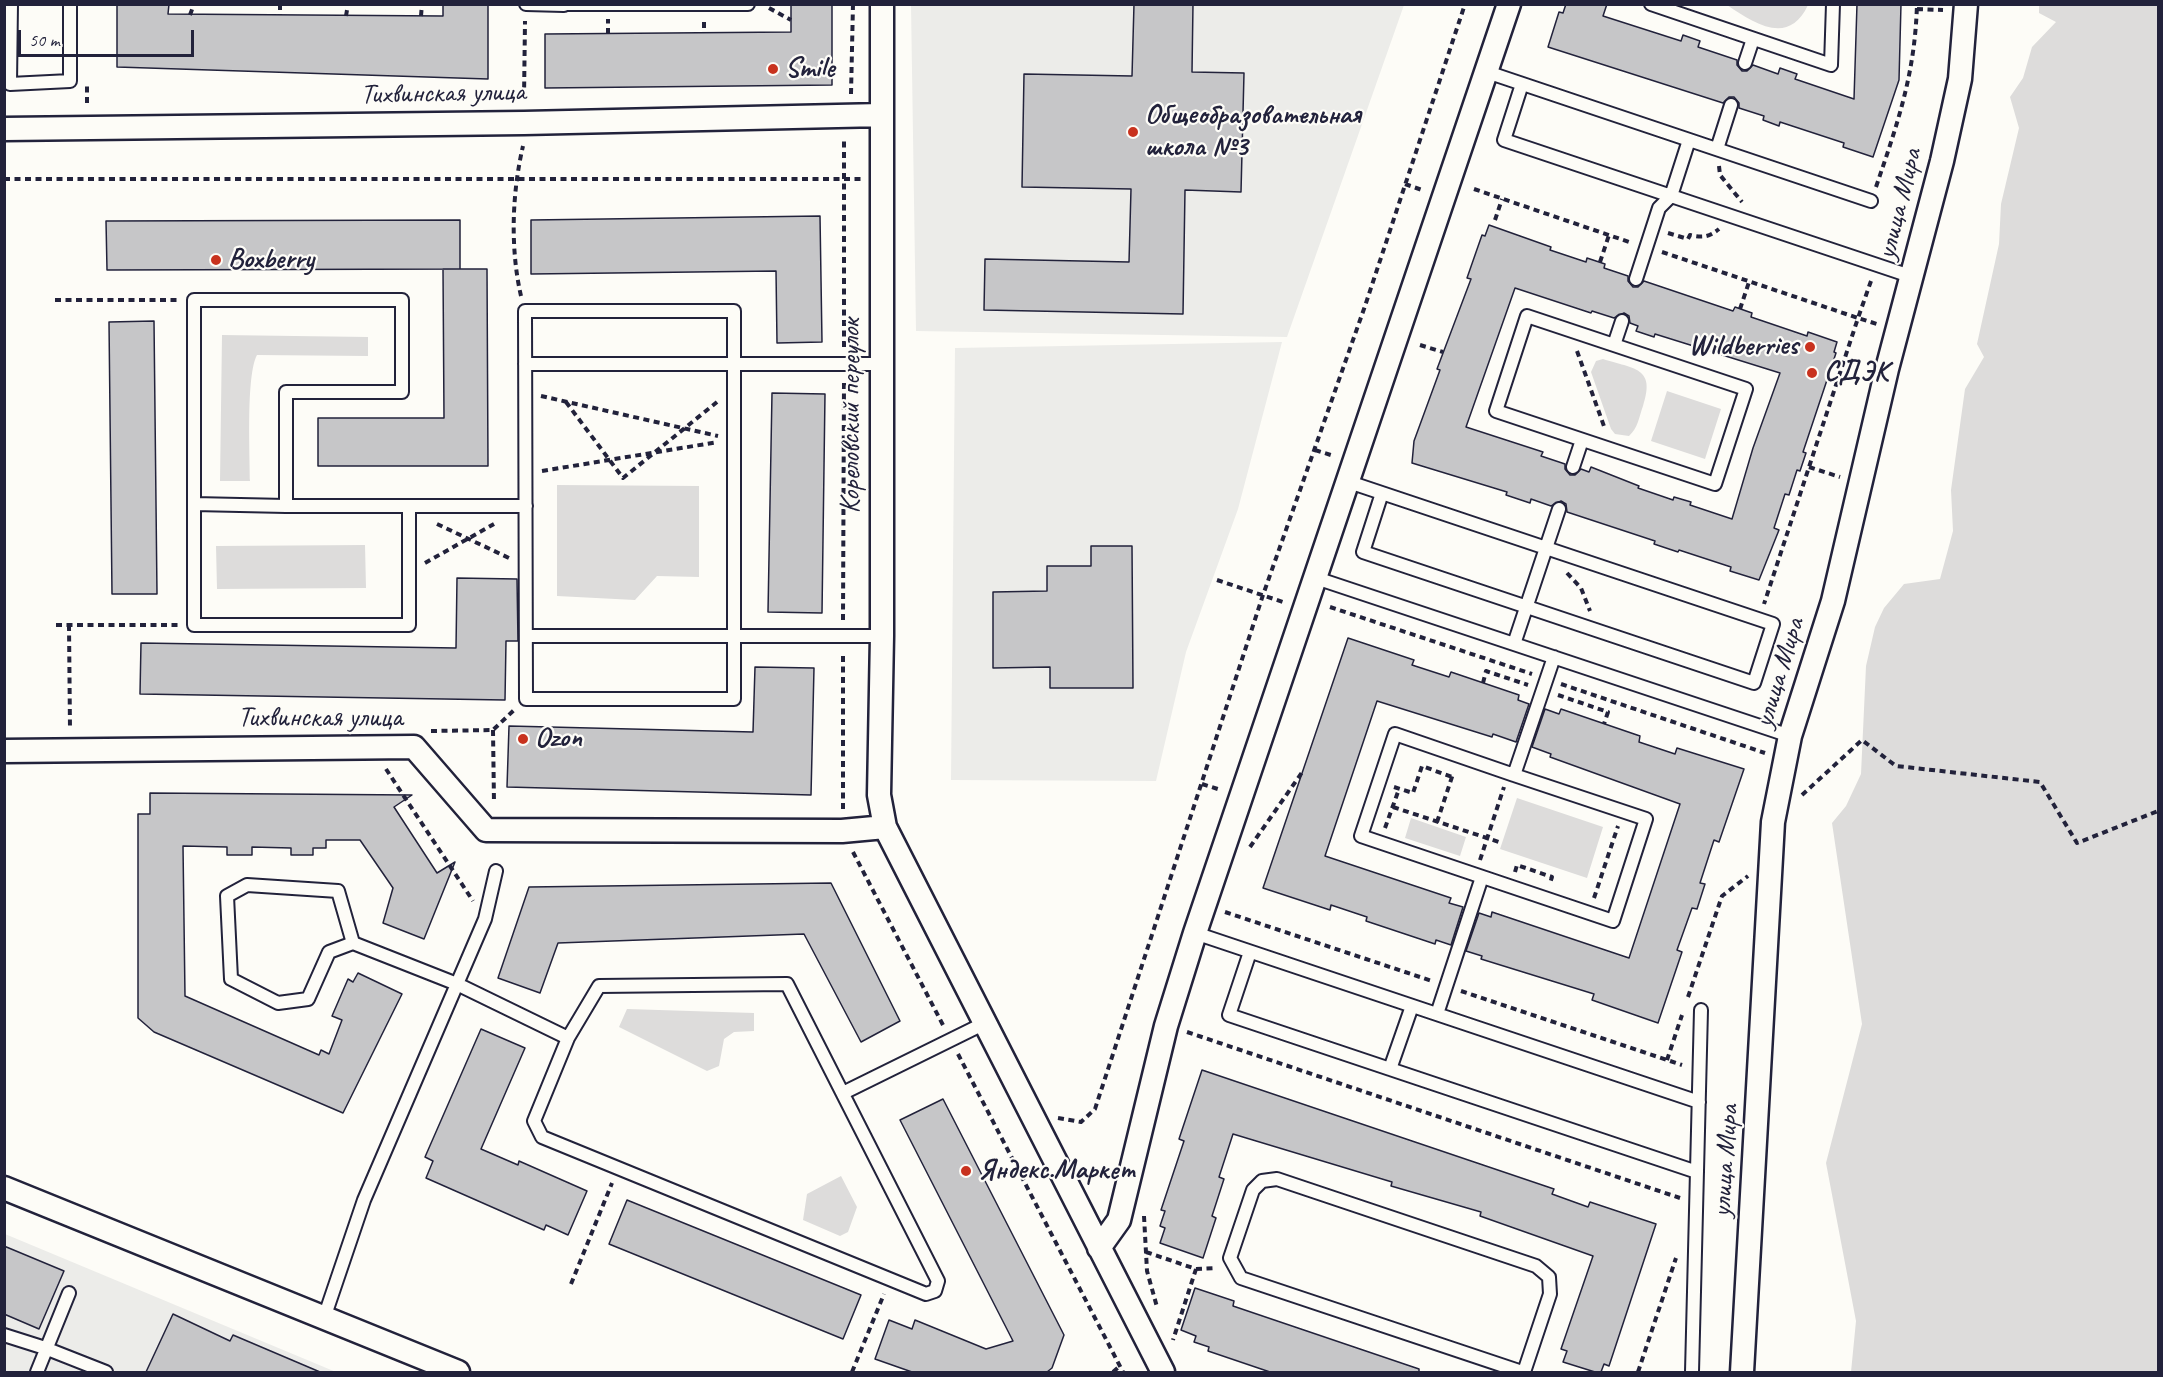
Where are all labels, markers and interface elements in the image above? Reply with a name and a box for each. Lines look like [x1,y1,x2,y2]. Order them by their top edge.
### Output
scale bar [21,18,196,56]
text: 50 m [29,29,60,51]
place label: Smile [785,52,835,86]
marker: Smile [766,62,780,76]
street label: Тихвинская улица [360,76,526,112]
place label: Общеобразовательная школа №3 [1145,99,1361,165]
marker: Общеобразовательная школа №3 [1126,125,1140,139]
street label: улица Мира [1870,145,1930,263]
place label: Boxberry [228,243,314,277]
marker: Boxberry [209,253,223,267]
street label: Кореловский переулок [835,318,869,514]
place label: Wildberries [1689,330,1798,364]
marker: Wildberries [1803,340,1817,354]
place label: СДЭК [1824,356,1888,390]
marker: СДЭК [1805,366,1819,380]
street label: улица Мира [1747,614,1813,732]
street label: Тихвинская улица [238,702,402,736]
place label: Ozon [535,722,582,756]
marker: Ozon [516,732,530,746]
street label: улица Мира [1705,1104,1747,1218]
place label: Яндекс.Маркет [978,1154,1136,1188]
marker: Яндекс.Маркет [959,1164,973,1178]

